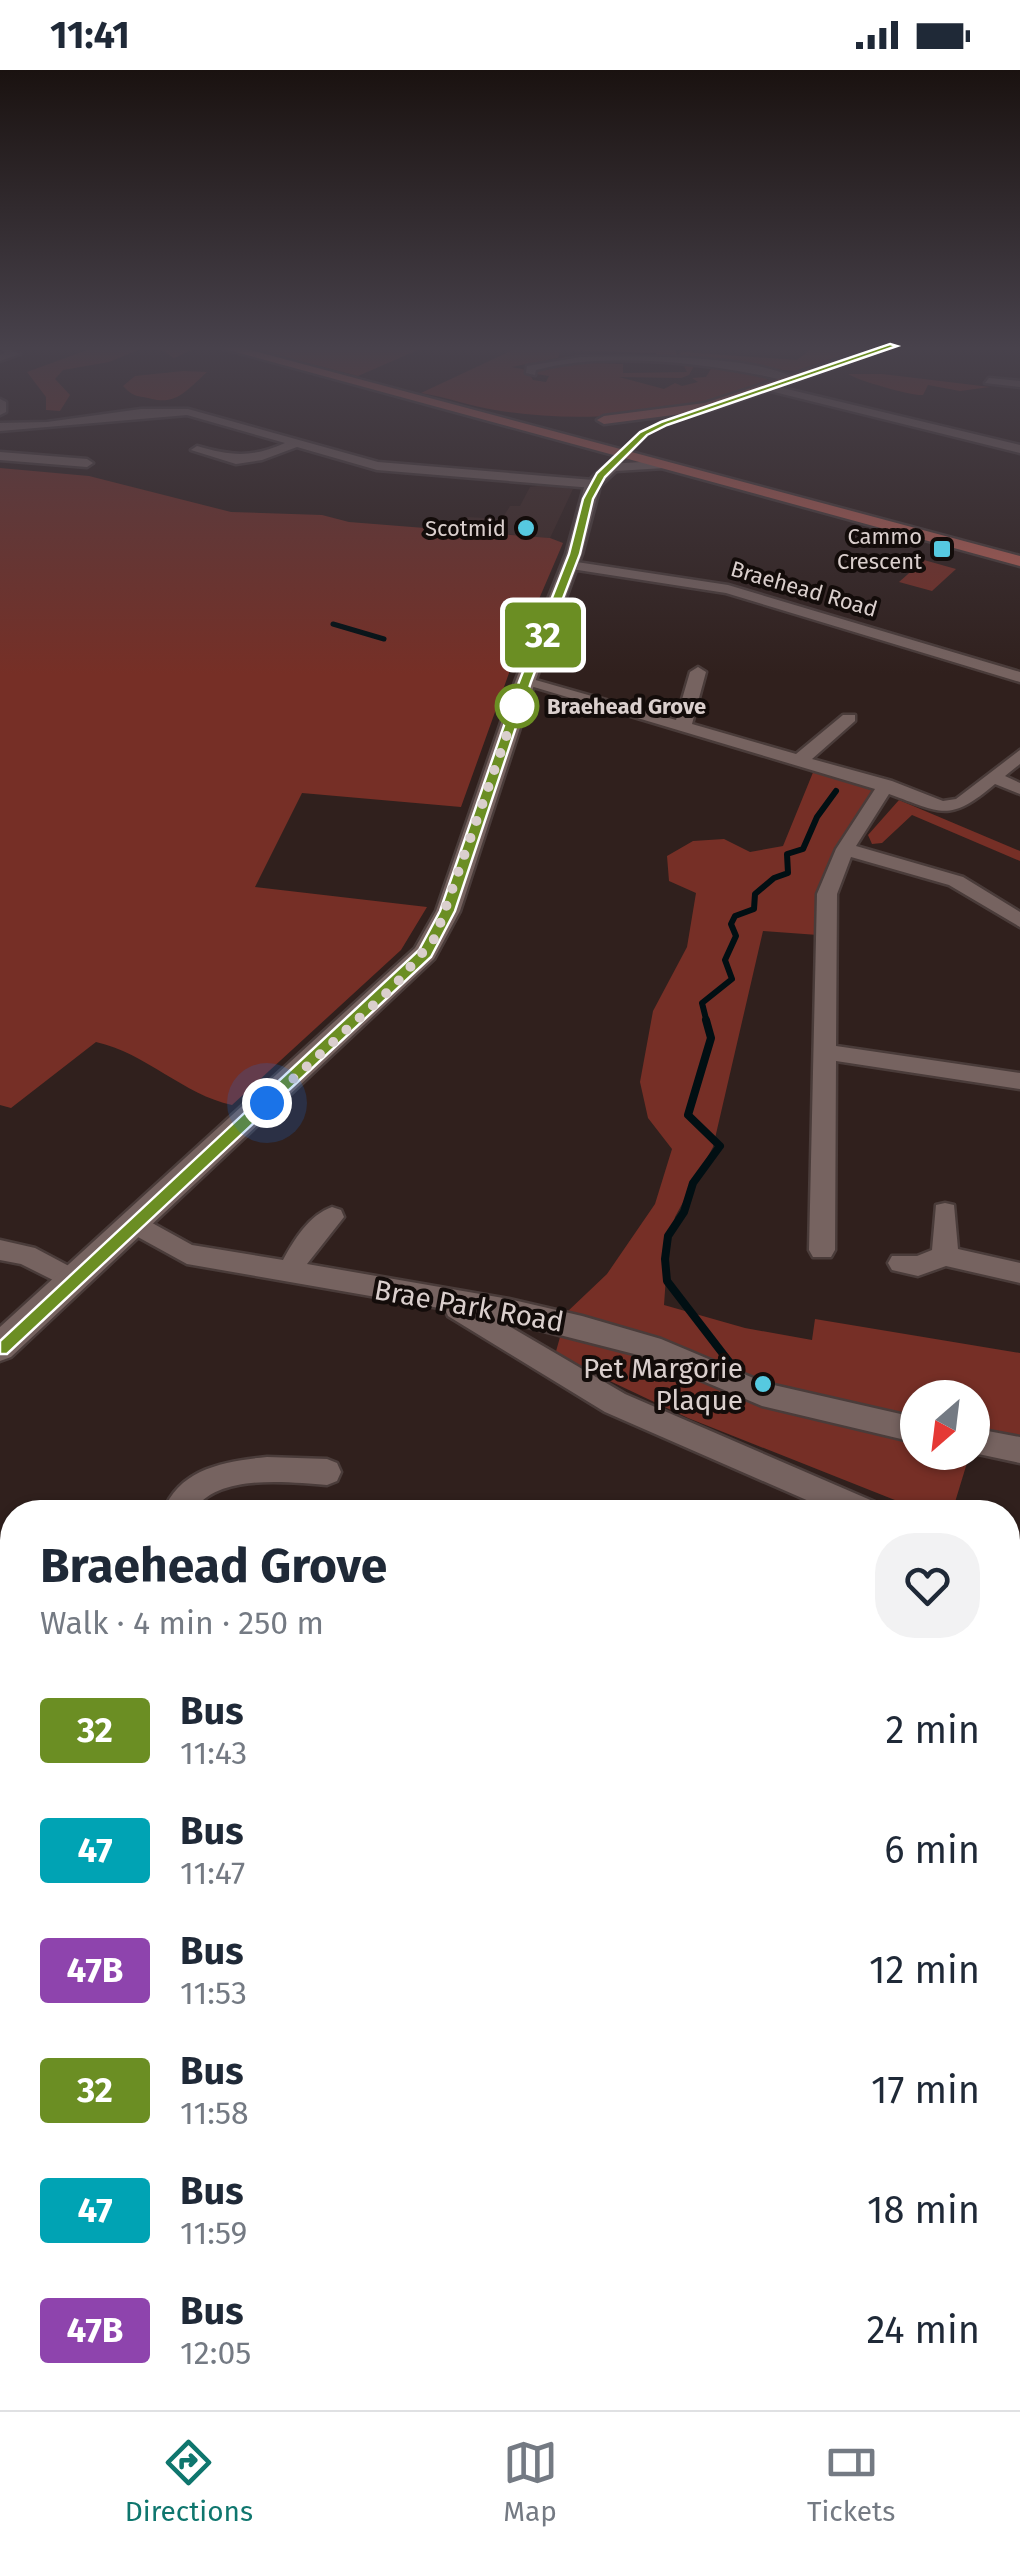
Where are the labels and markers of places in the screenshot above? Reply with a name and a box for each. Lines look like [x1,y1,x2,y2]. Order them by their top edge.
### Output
place label: Scotmid [425,515,506,542]
marker: Scotmid [515,517,537,539]
place label: Cammo Crescent [837,523,922,575]
marker: Cammo Crescent [931,538,953,560]
marker: Braehead Grove [496,685,538,727]
place label: Braehead Grove [547,693,706,720]
place label: Pet Margorie Plaque [583,1352,743,1417]
marker: Pet Margorie Plaque [752,1373,774,1395]

